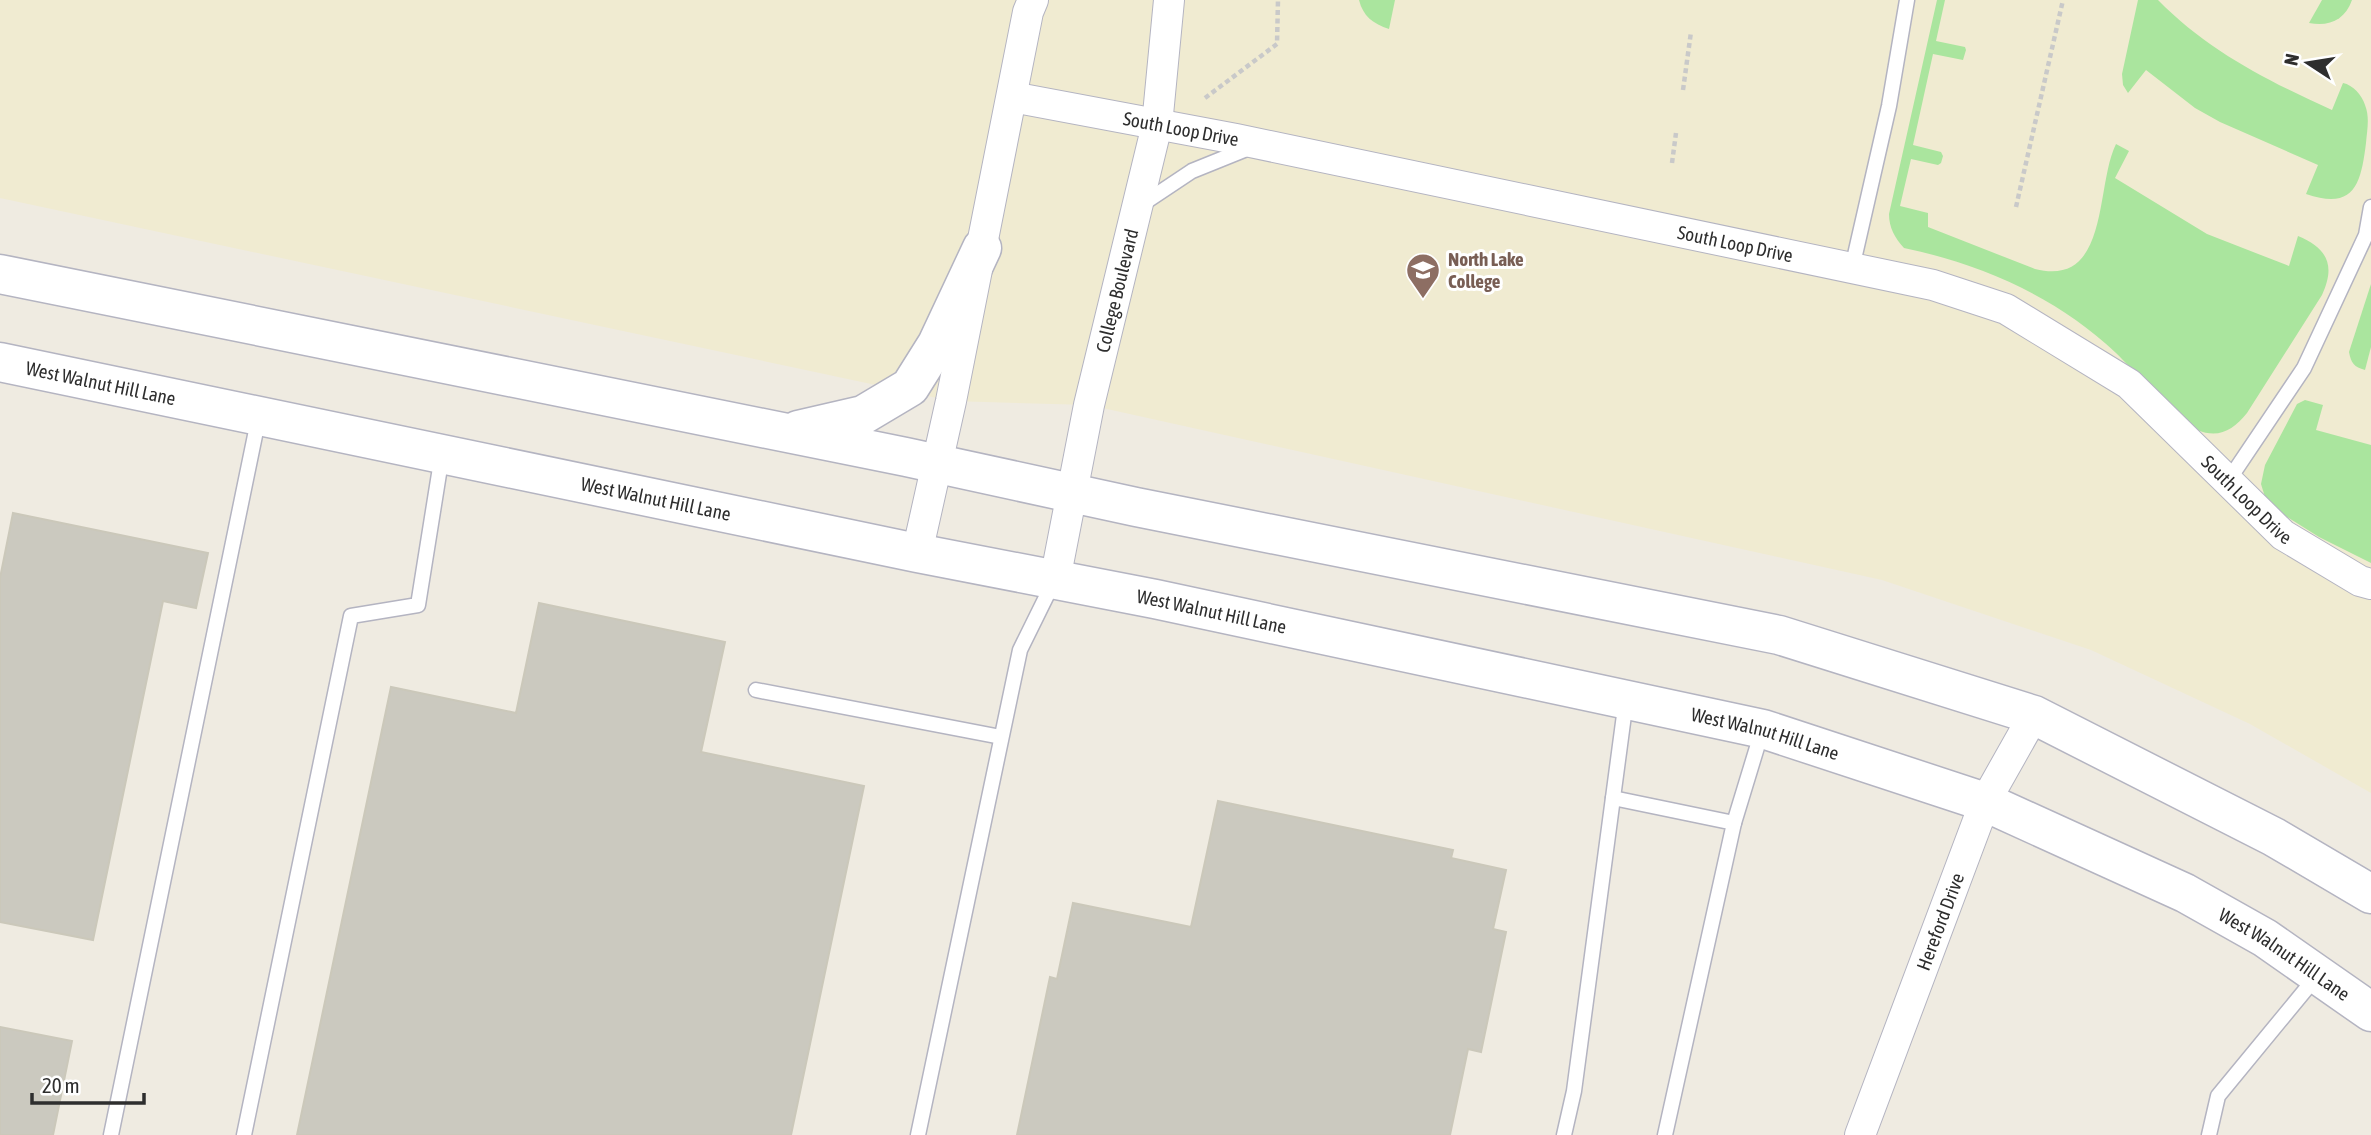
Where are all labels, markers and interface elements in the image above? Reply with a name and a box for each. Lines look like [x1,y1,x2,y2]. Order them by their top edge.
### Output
north arrow [2273,28,2343,98]
text: N [2279,52,2303,67]
street label: South Loop Drive [1121,107,1241,150]
street label: South Loop Drive [1676,221,1795,266]
street label: College Boulevard [1091,226,1142,355]
place label: North Lake College [1448,248,1524,292]
school or university icon: North Lake College [1404,251,1442,300]
street label: West Walnut Hill Lane [24,357,178,409]
street label: South Loop Drive [2197,451,2295,549]
street label: West Walnut Hill Lane [579,472,733,525]
street label: West Walnut Hill Lane [1135,585,1288,638]
street label: West Walnut Hill Lane [1689,703,1842,764]
street label: Hereford Drive [1912,870,1968,973]
street label: West Walnut Hill Lane [2215,903,2354,1005]
scale bar [32,1062,144,1106]
text: 20 m [42,1073,80,1097]

